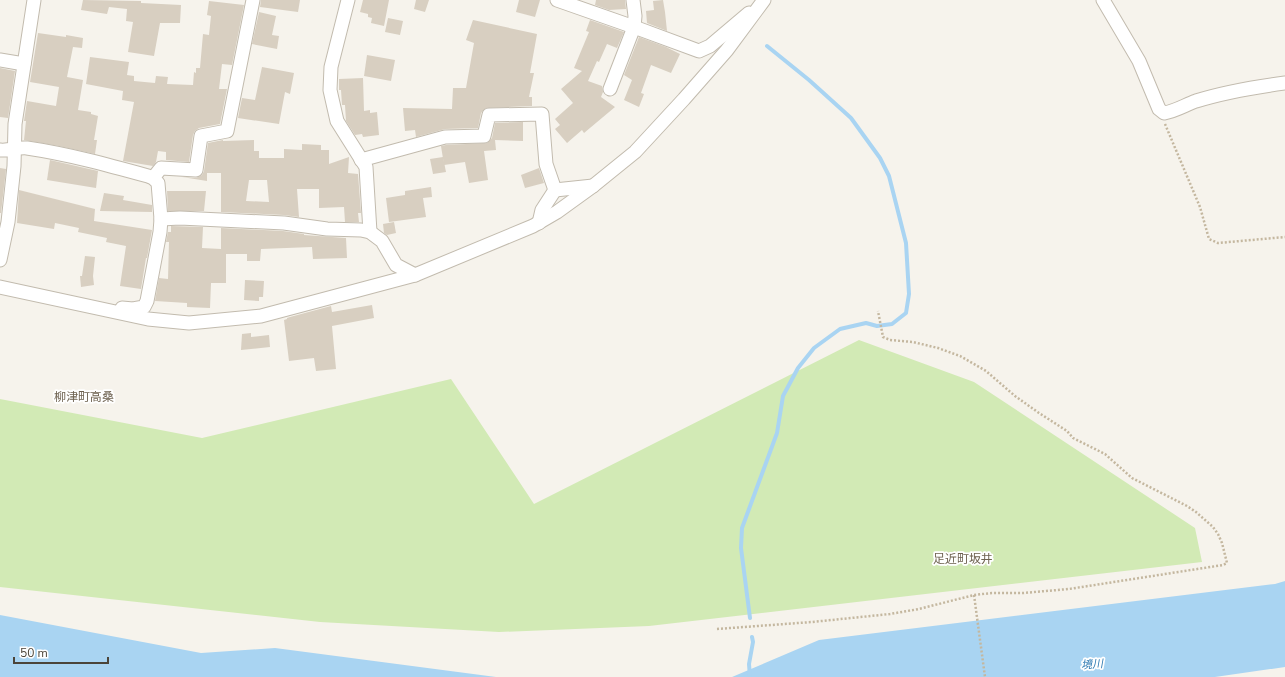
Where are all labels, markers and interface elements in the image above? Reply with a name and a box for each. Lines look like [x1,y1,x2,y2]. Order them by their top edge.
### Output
district label: 柳津町高桑 [54,389,114,405]
district label: 足近町坂井 [933,551,993,567]
scale bar [14,639,108,665]
text: 50 m [20,645,48,661]
water label: 境川 [1081,656,1105,673]

